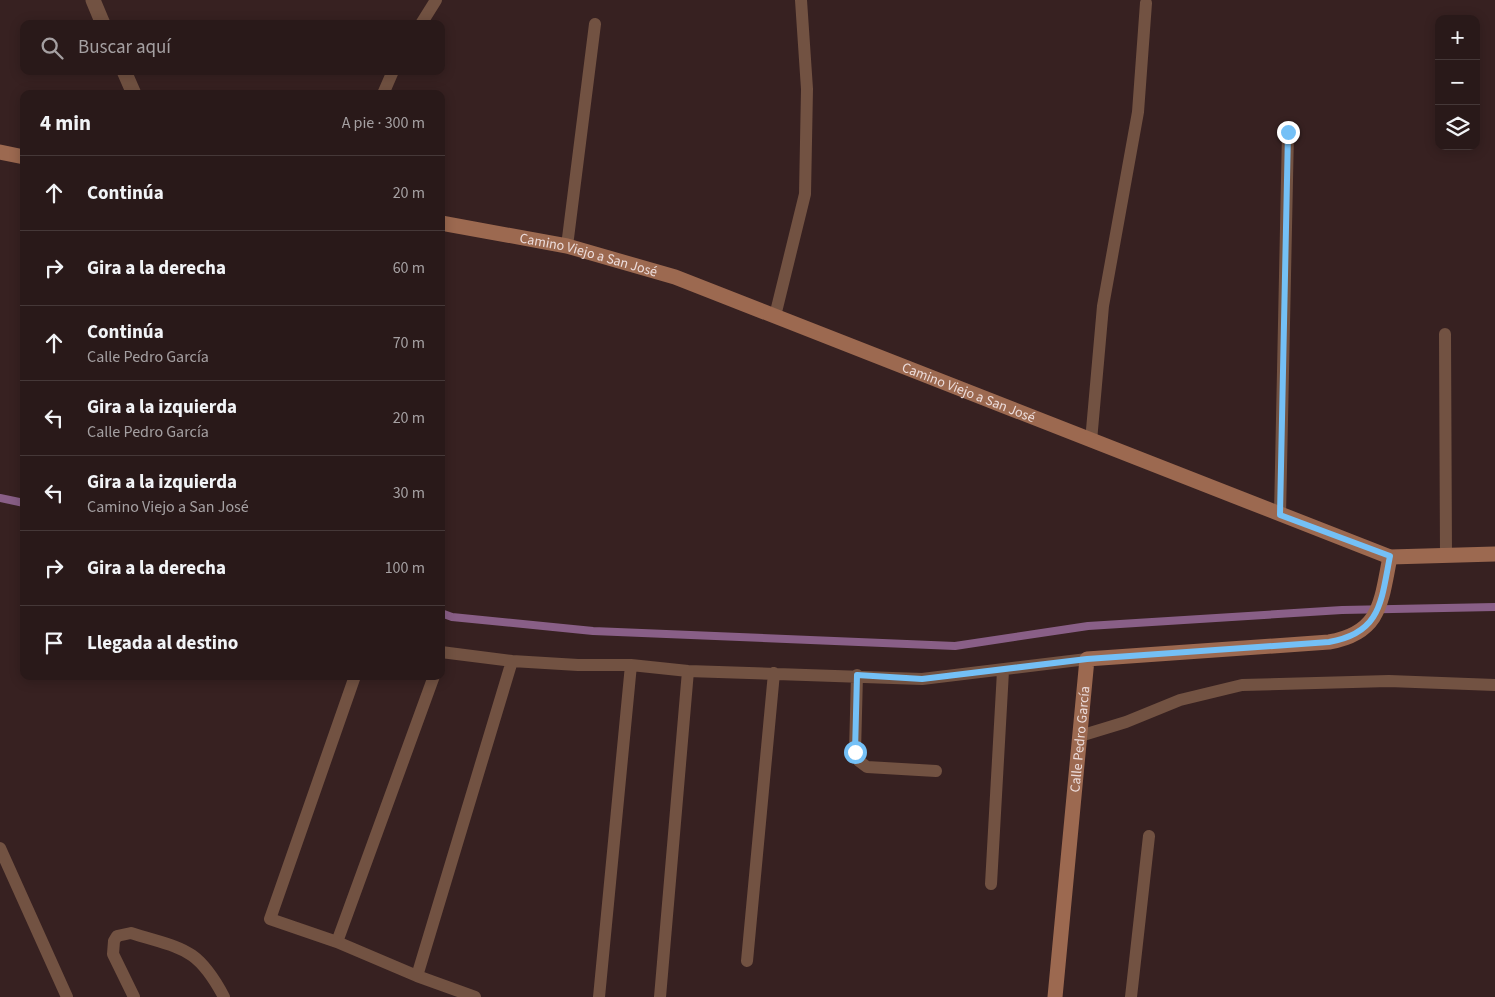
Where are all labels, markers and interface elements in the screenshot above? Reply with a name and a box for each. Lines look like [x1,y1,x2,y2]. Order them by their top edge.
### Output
map controls [1435,15,1480,150]
button: + [1435,15,1480,60]
search box [20,20,445,75]
icon: search [38,34,66,62]
text: Buscar aquí [78,34,171,61]
button: − [1435,60,1480,105]
button: layers [1435,105,1480,150]
text: 4 min [40,108,91,138]
text: A pie · 300 m [342,112,425,134]
route end [1277,121,1300,144]
icon: ahead [40,179,68,207]
text: Continúa [87,180,164,207]
text: 20 m [393,182,425,204]
street label: Camino Viejo a San José [518,229,660,282]
icon: right [40,254,68,282]
text: Gira a la derecha [87,255,226,282]
text: 60 m [393,257,425,279]
text: Continúa [87,319,164,346]
icon: ahead [40,329,68,357]
text: 70 m [393,332,425,354]
text: Calle Pedro García [87,346,209,368]
street label: Camino Viejo a San José [899,358,1038,428]
text: Gira a la izquierda [87,394,237,421]
icon: left [40,404,68,432]
text: 20 m [393,407,425,429]
text: Calle Pedro García [87,421,209,443]
text: Gira a la izquierda [87,469,237,496]
icon: left [40,479,68,507]
text: 30 m [393,482,425,504]
text: Camino Viejo a San José [87,496,249,518]
icon: right [40,554,68,582]
text: Gira a la derecha [87,555,226,582]
text: 100 m [385,557,425,579]
icon: arrive [40,629,68,657]
text: Llegada al destino [87,630,238,657]
street label: Calle Pedro García [1065,685,1095,793]
route start [844,741,867,764]

